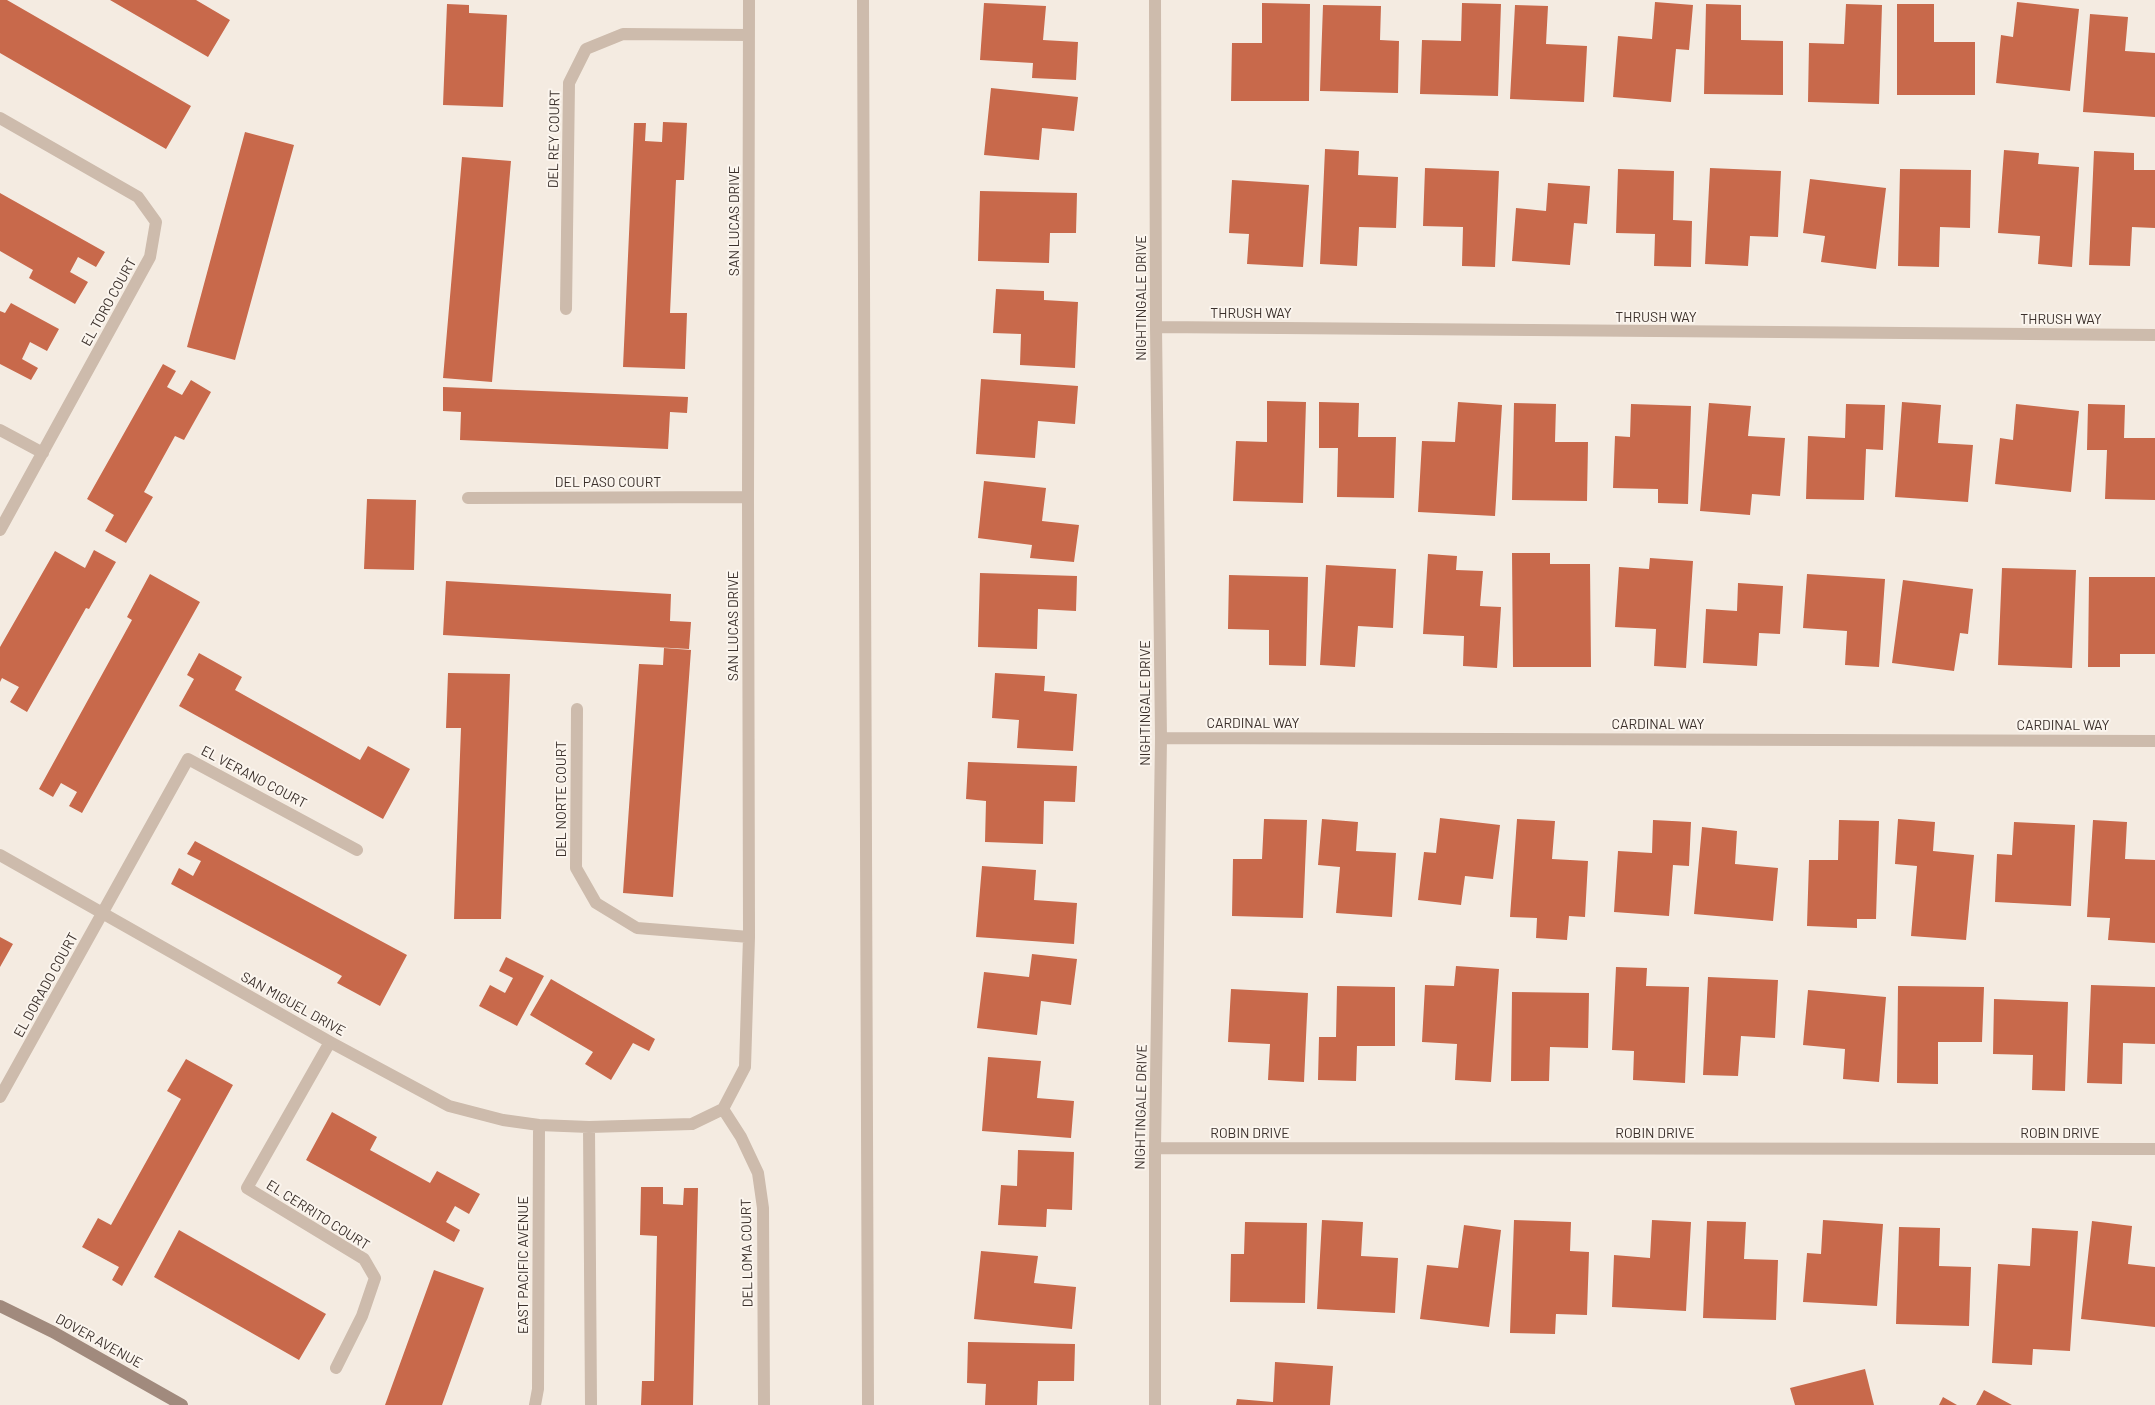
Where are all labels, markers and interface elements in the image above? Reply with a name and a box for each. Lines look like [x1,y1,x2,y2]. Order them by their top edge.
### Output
street label: DEL REY COURT [545,90,563,188]
street label: SAN LUCAS DRIVE [726,166,742,276]
street label: NIGHTINGALE DRIVE [1133,235,1149,361]
street label: EL TORO COURT [78,255,140,349]
street label: THRUSH WAY [1210,305,1292,321]
street label: THRUSH WAY [1615,309,1697,325]
street label: THRUSH WAY [2020,311,2102,327]
street label: DEL PASO COURT [555,474,661,490]
street label: SAN LUCAS DRIVE [725,571,741,681]
street label: NIGHTINGALE DRIVE [1137,640,1153,766]
street label: CARDINAL WAY [1207,715,1299,731]
street label: CARDINAL WAY [1612,716,1704,732]
street label: CARDINAL WAY [2017,717,2109,733]
street label: DEL NORTE COURT [553,741,569,857]
street label: EL VERANO COURT [198,742,310,812]
street label: EL DORADO COURT [10,930,82,1040]
street label: SAN MIGUEL DRIVE [238,968,348,1040]
street label: NIGHTINGALE DRIVE [1132,1044,1150,1170]
street label: ROBIN DRIVE [1210,1125,1290,1141]
street label: ROBIN DRIVE [1615,1125,1695,1141]
street label: ROBIN DRIVE [2020,1125,2100,1141]
street label: EL CERRITO COURT [263,1176,373,1254]
street label: EAST PACIFIC AVENUE [515,1196,531,1334]
street label: DEL LOMA COURT [738,1199,756,1307]
street label: DOVER AVENUE [53,1310,145,1372]

